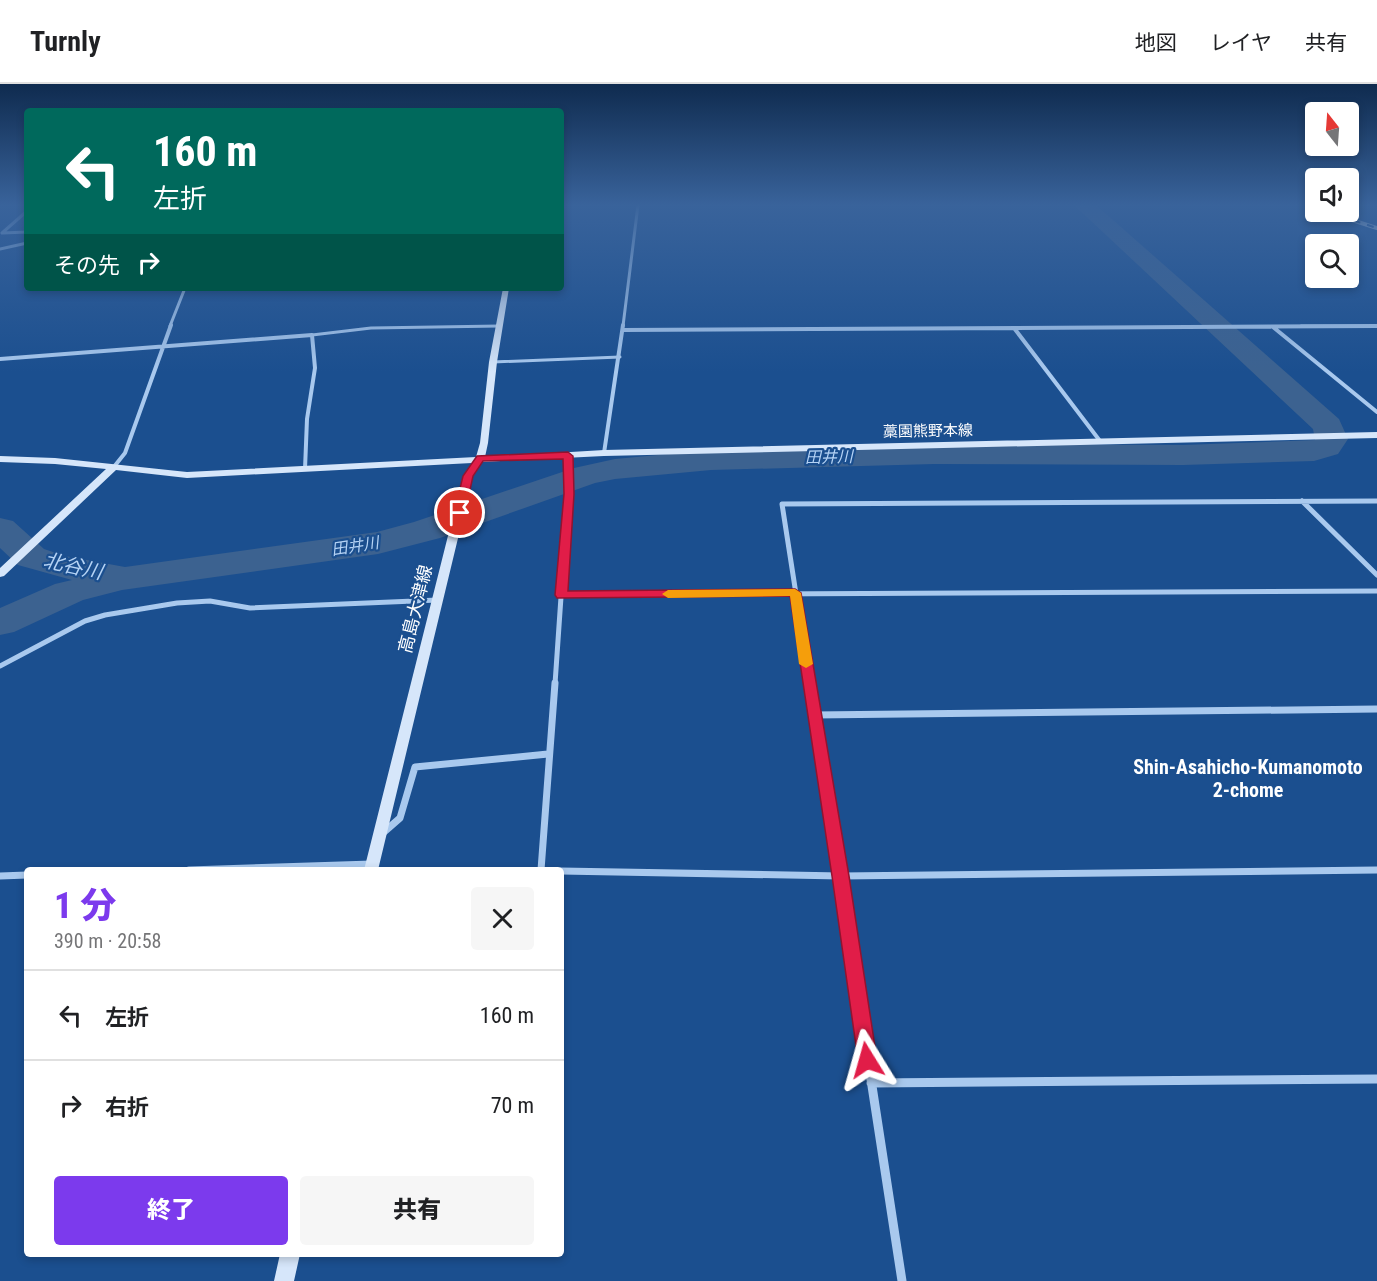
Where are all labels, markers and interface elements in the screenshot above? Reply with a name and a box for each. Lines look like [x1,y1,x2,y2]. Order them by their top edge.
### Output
text: Turnly [30,25,101,58]
text: 地図 [1135,31,1177,55]
text: レイヤ [1210,31,1272,55]
text: 共有 [1305,31,1347,55]
north arrow [1305,102,1359,156]
map controls [1305,102,1359,288]
text: 160 m [153,127,258,176]
icon: left [54,132,132,210]
button: sound [1305,168,1359,222]
text: 左折 [153,183,207,215]
button: search [1305,234,1359,288]
icon: right [132,246,165,279]
text: その先 [54,253,120,278]
street label: 藁園熊野本線 [883,421,973,441]
water label: 田井川 [805,447,855,467]
pin [434,487,485,538]
icon: arrive [443,496,476,529]
water label: 田井川 [330,533,382,559]
water label: 北谷川 [41,548,107,584]
street label: 高島大津線 [394,563,436,655]
district label: Shin-Asahicho-Kumanomoto 2-chome [1133,755,1363,802]
text: 1 分 [54,885,117,927]
button: close [471,887,534,950]
text: 390 m · 20:58 [54,929,161,953]
icon: left [54,999,87,1032]
text: 160 m [480,1003,534,1028]
text: 左折 [105,1005,149,1030]
position arrow [835,1028,899,1092]
icon: right [54,1089,87,1122]
text: 70 m [491,1093,534,1118]
text: 右折 [105,1095,149,1120]
button: 終了 [54,1176,288,1245]
button: 共有 [300,1176,534,1245]

